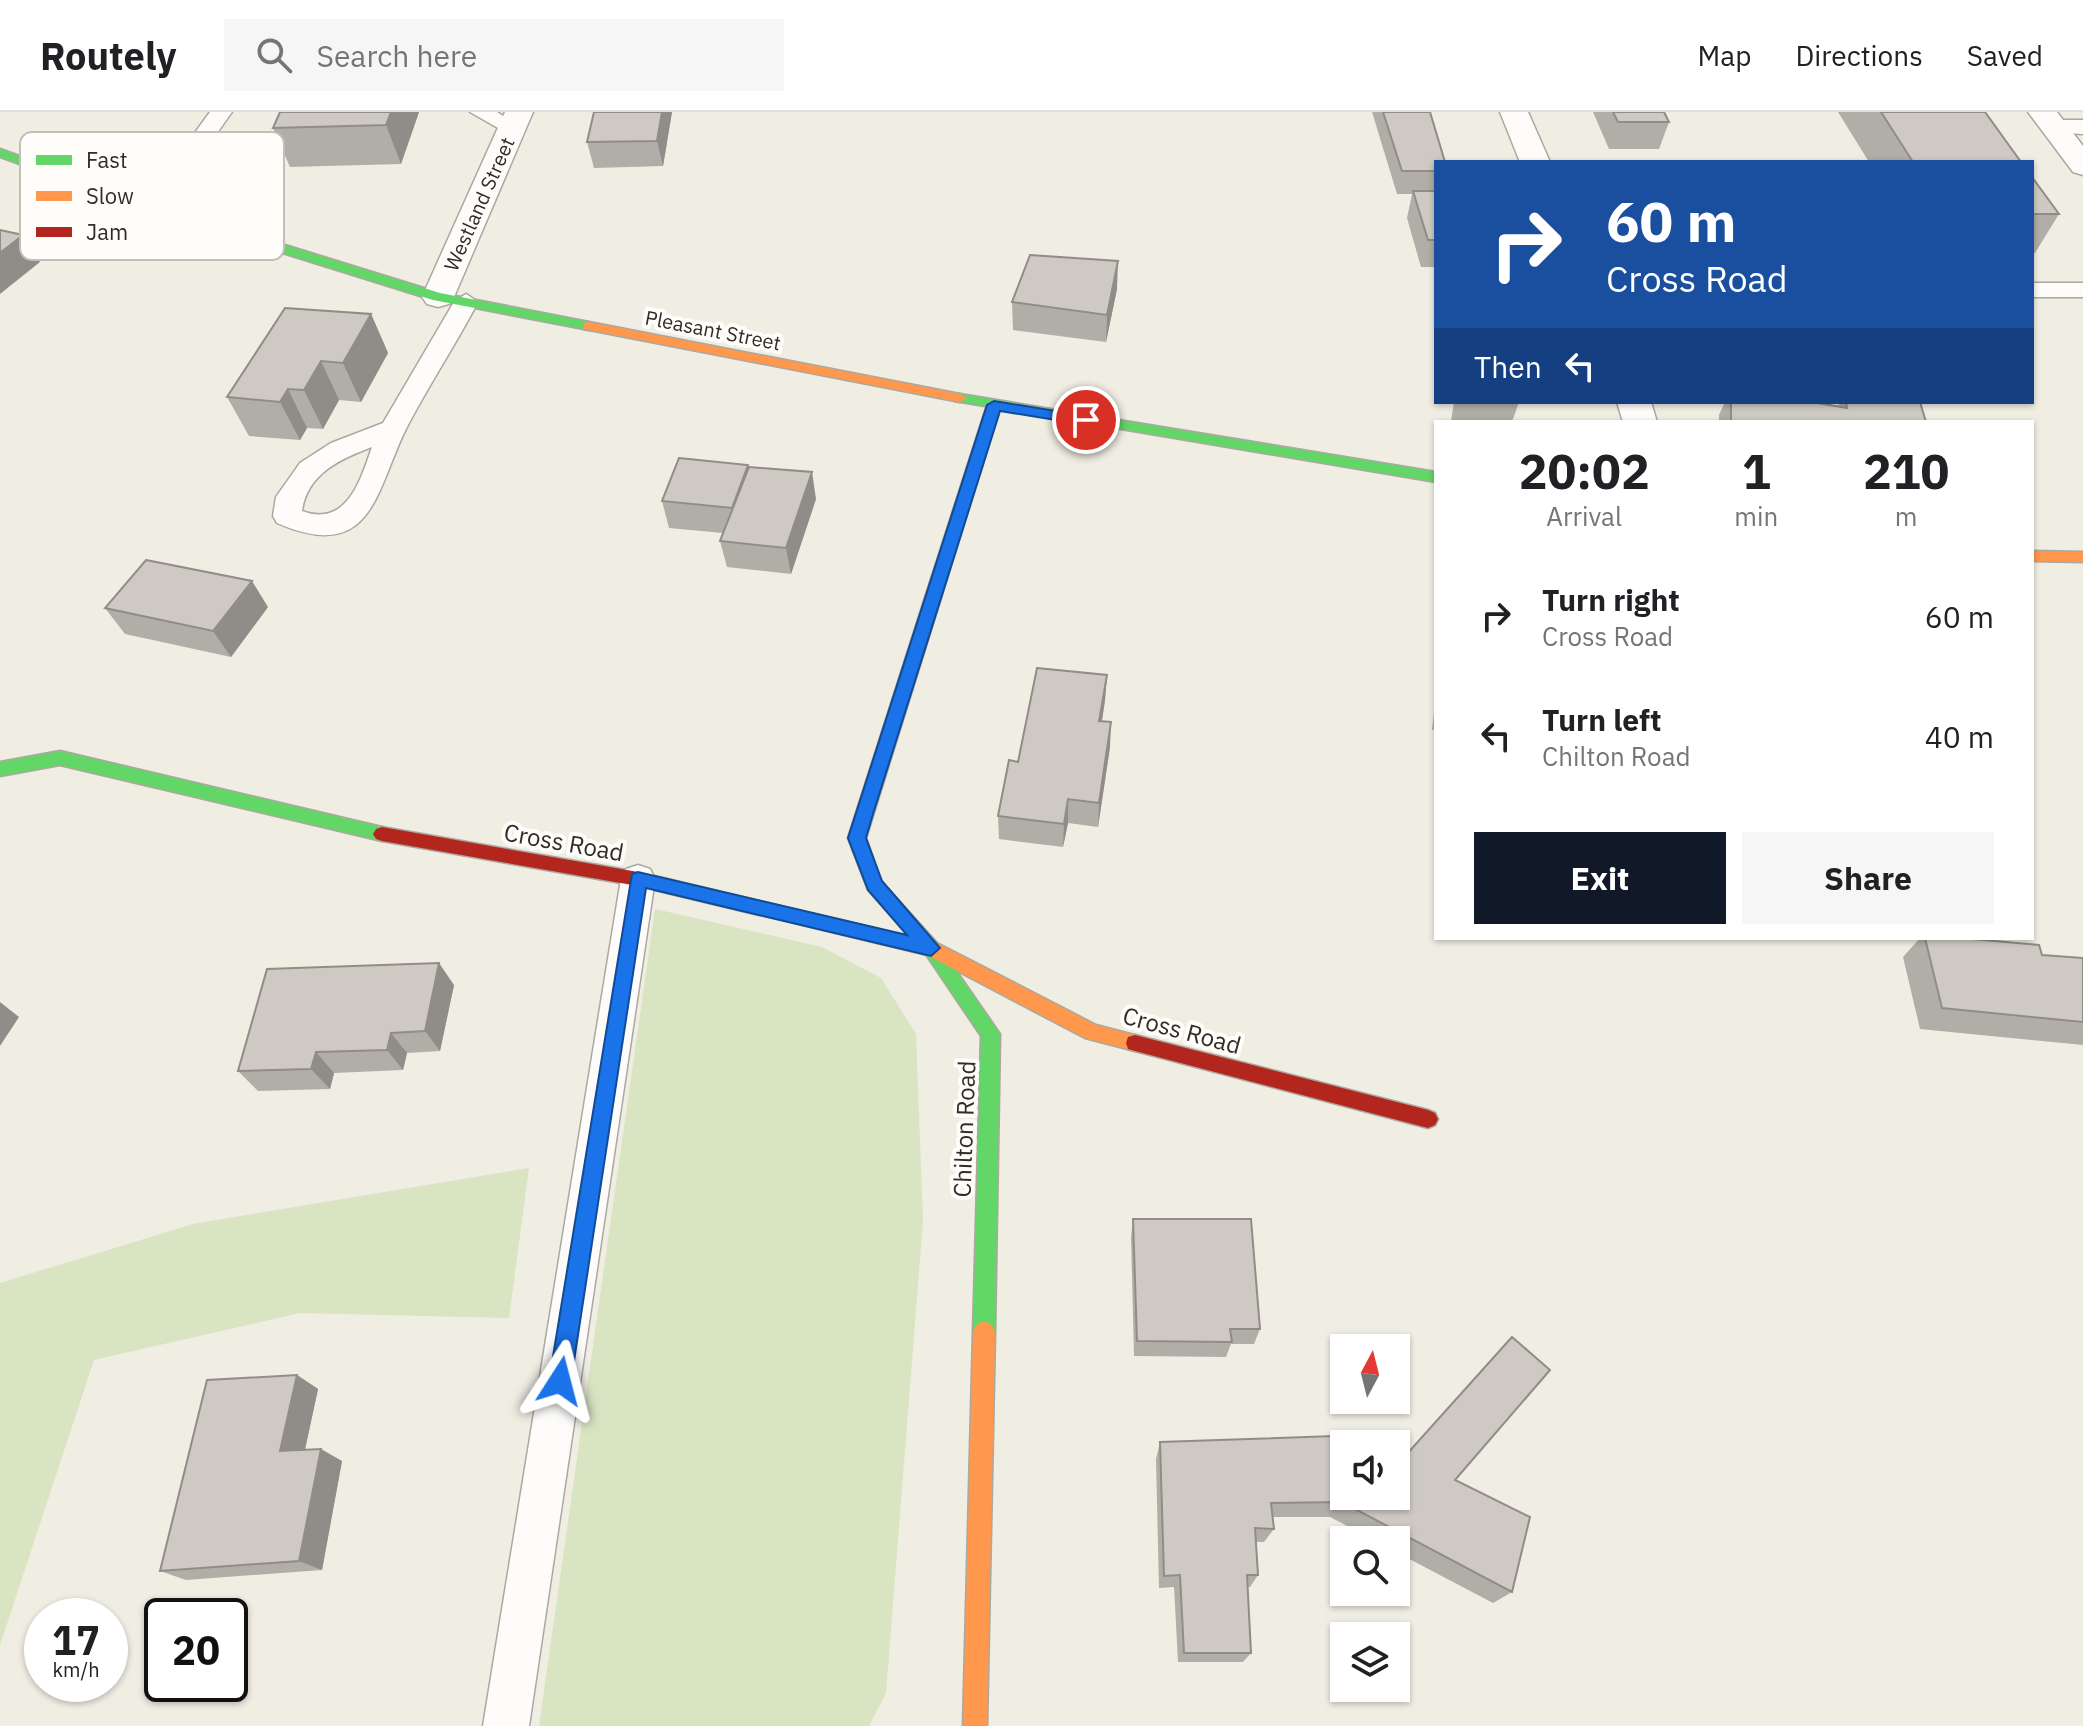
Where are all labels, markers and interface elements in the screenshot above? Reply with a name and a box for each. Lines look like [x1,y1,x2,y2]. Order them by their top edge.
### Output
search box [224,19,784,91]
text: Routely [40,31,176,80]
icon: search [252,33,296,77]
text: Search here [316,36,477,75]
text: Map [1697,37,1751,74]
text: Directions [1795,37,1923,74]
text: Saved [1967,37,2043,74]
legend [20,132,284,260]
street label: Westland Street [437,133,521,275]
text: Fast [86,145,127,174]
text: Slow [86,181,134,210]
text: 60 m [1606,185,1736,257]
icon: right [1474,192,1578,296]
text: Jam [86,217,128,246]
text: Cross Road [1606,255,1788,302]
street label: Pleasant Street [643,304,783,356]
icon: left [1558,344,1602,388]
text: Then [1474,347,1542,386]
pin [1052,386,1120,454]
icon: arrive [1064,398,1108,442]
text: 20:02 [1519,440,1650,502]
text: 1 [1742,440,1771,502]
text: 210 [1863,440,1949,502]
text: Arrival [1546,499,1622,533]
text: min [1734,499,1778,533]
text: m [1895,499,1917,533]
text: Turn right [1542,580,1680,619]
icon: right [1474,594,1518,638]
text: 60 m [1925,597,1994,636]
text: Cross Road [1542,619,1673,653]
text: Turn left [1542,700,1661,739]
icon: left [1474,714,1518,758]
text: 40 m [1925,717,1994,756]
text: Chilton Road [1542,739,1691,773]
street label: Cross Road [502,816,626,868]
button: Exit [1474,832,1726,924]
button: Share [1742,832,1994,924]
street label: Cross Road [1119,999,1245,1061]
street label: Chilton Road [946,1060,982,1198]
north arrow [1330,1334,1410,1414]
map controls [1330,1334,1410,1702]
position arrow [518,1339,602,1423]
button: sound [1330,1430,1410,1510]
button: search [1330,1526,1410,1606]
speed limit sign: 20 [144,1598,248,1702]
text: 17 [52,1614,100,1666]
button: layers [1330,1622,1410,1702]
text: km/h [52,1656,100,1683]

